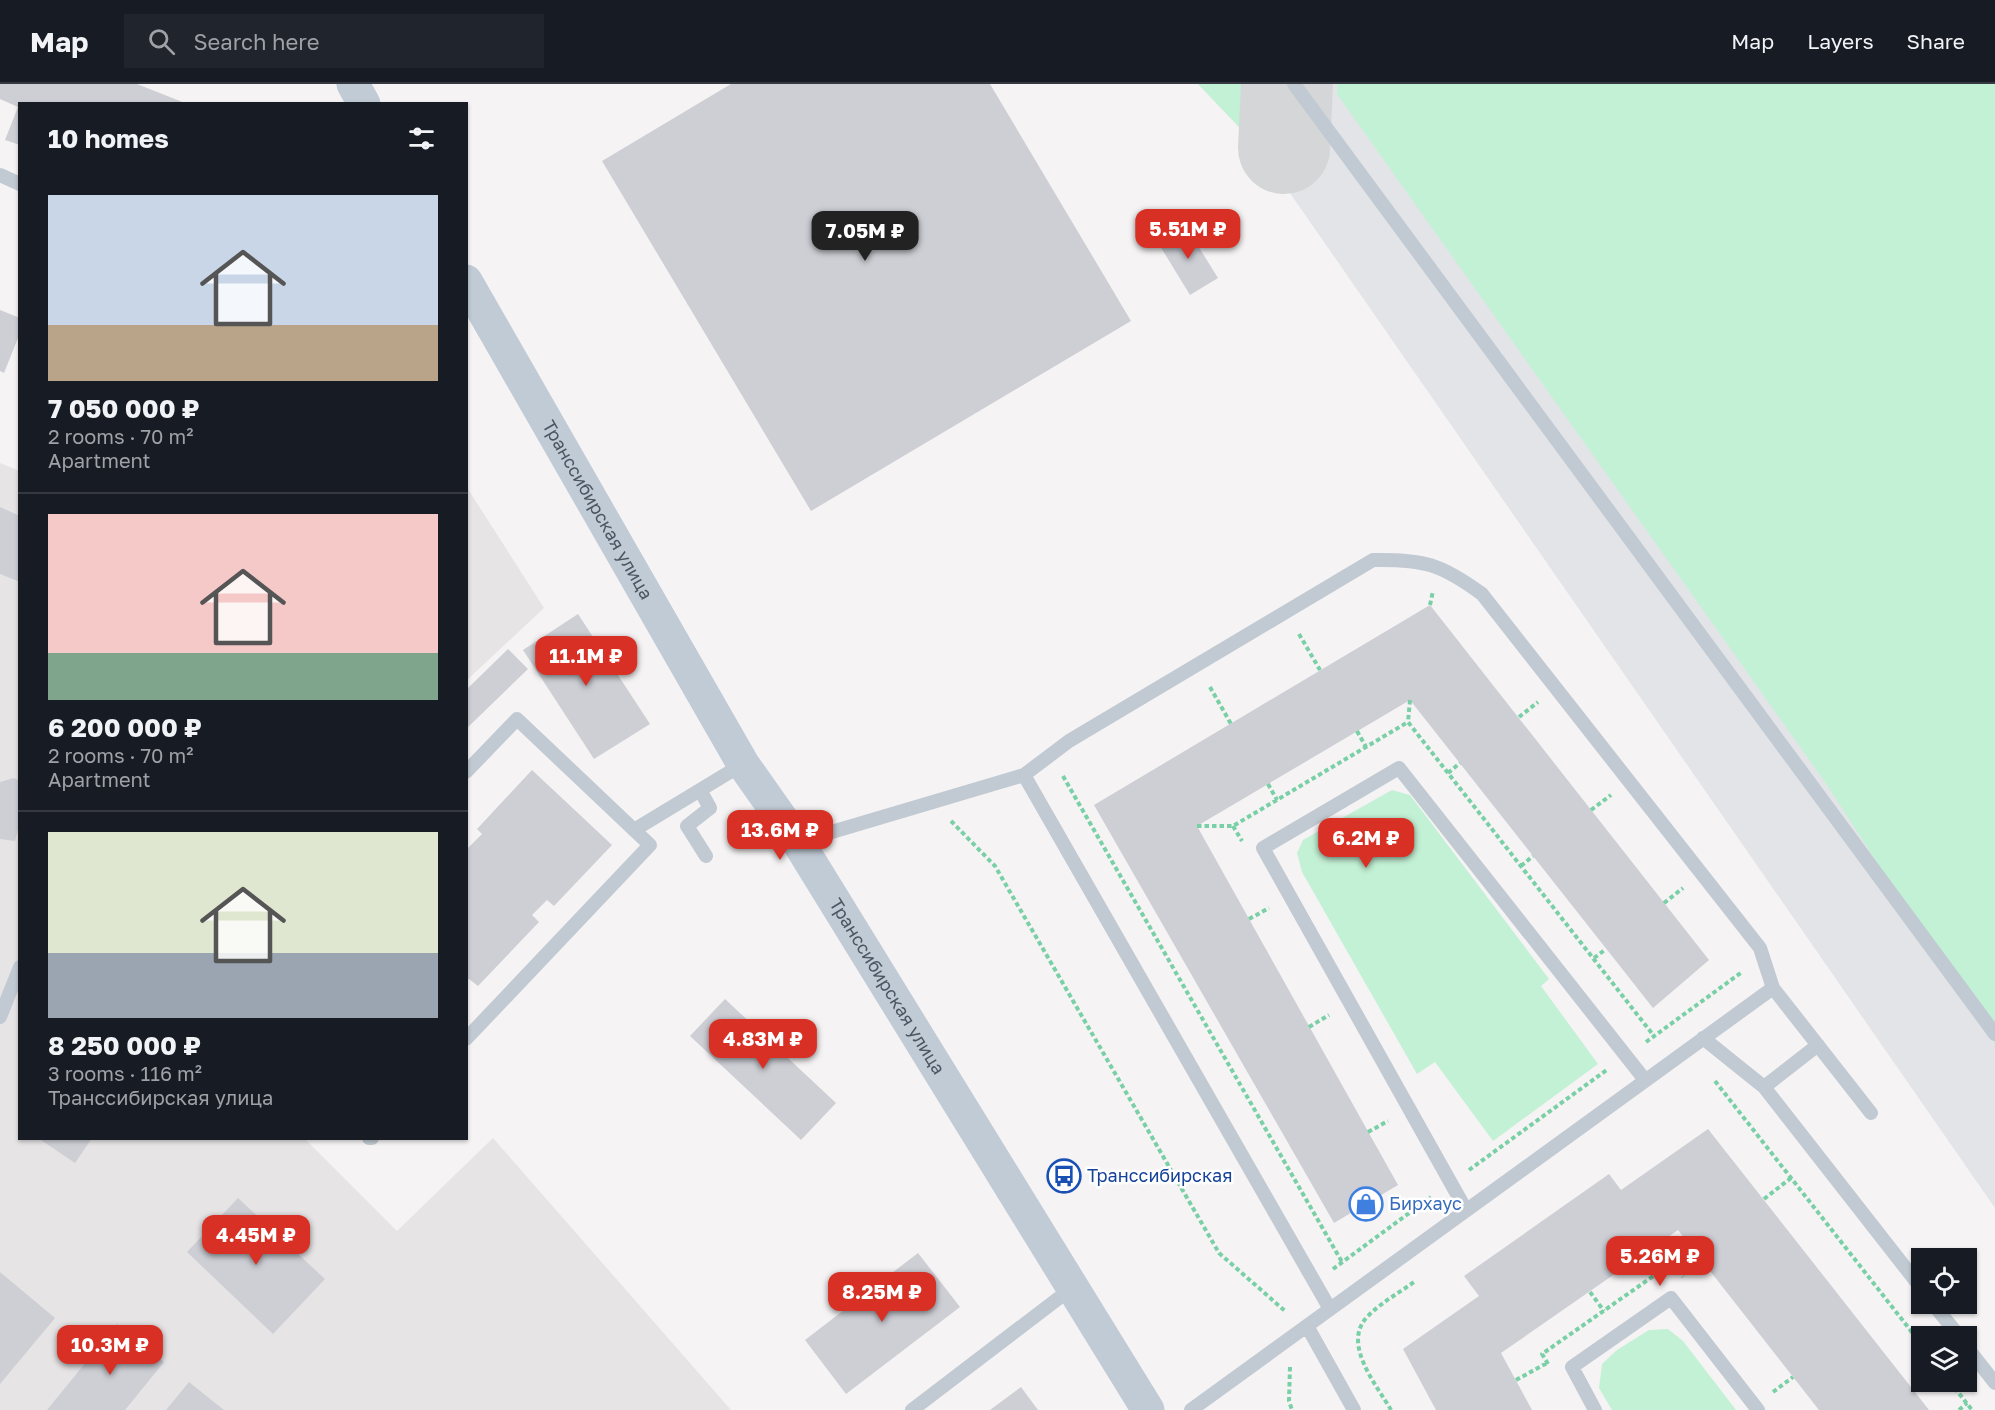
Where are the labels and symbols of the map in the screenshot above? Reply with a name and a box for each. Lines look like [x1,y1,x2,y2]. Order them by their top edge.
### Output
pin: 5.51M ₽ [1133,209,1243,260]
pin: 7.05M ₽ [810,211,920,262]
street label: Транссибирская улица [538,416,658,603]
pin: 11.1M ₽ [531,636,641,687]
pin: 13.6M ₽ [725,810,835,861]
pin: 6.2M ₽ [1317,818,1415,869]
street label: Транссибирская улица [825,894,950,1078]
pin: 4.83M ₽ [708,1019,818,1070]
bus stop icon: Транссибирская [1046,1158,1082,1194]
place label: Транссибирская [1087,1164,1233,1186]
shop icon: Бирхаус [1348,1186,1384,1222]
place label: Бирхаус [1389,1192,1462,1214]
pin: 4.45M ₽ [201,1215,311,1266]
pin: 5.26M ₽ [1605,1236,1715,1287]
pin: 8.25M ₽ [827,1272,937,1323]
pin: 10.3M ₽ [55,1325,165,1376]

